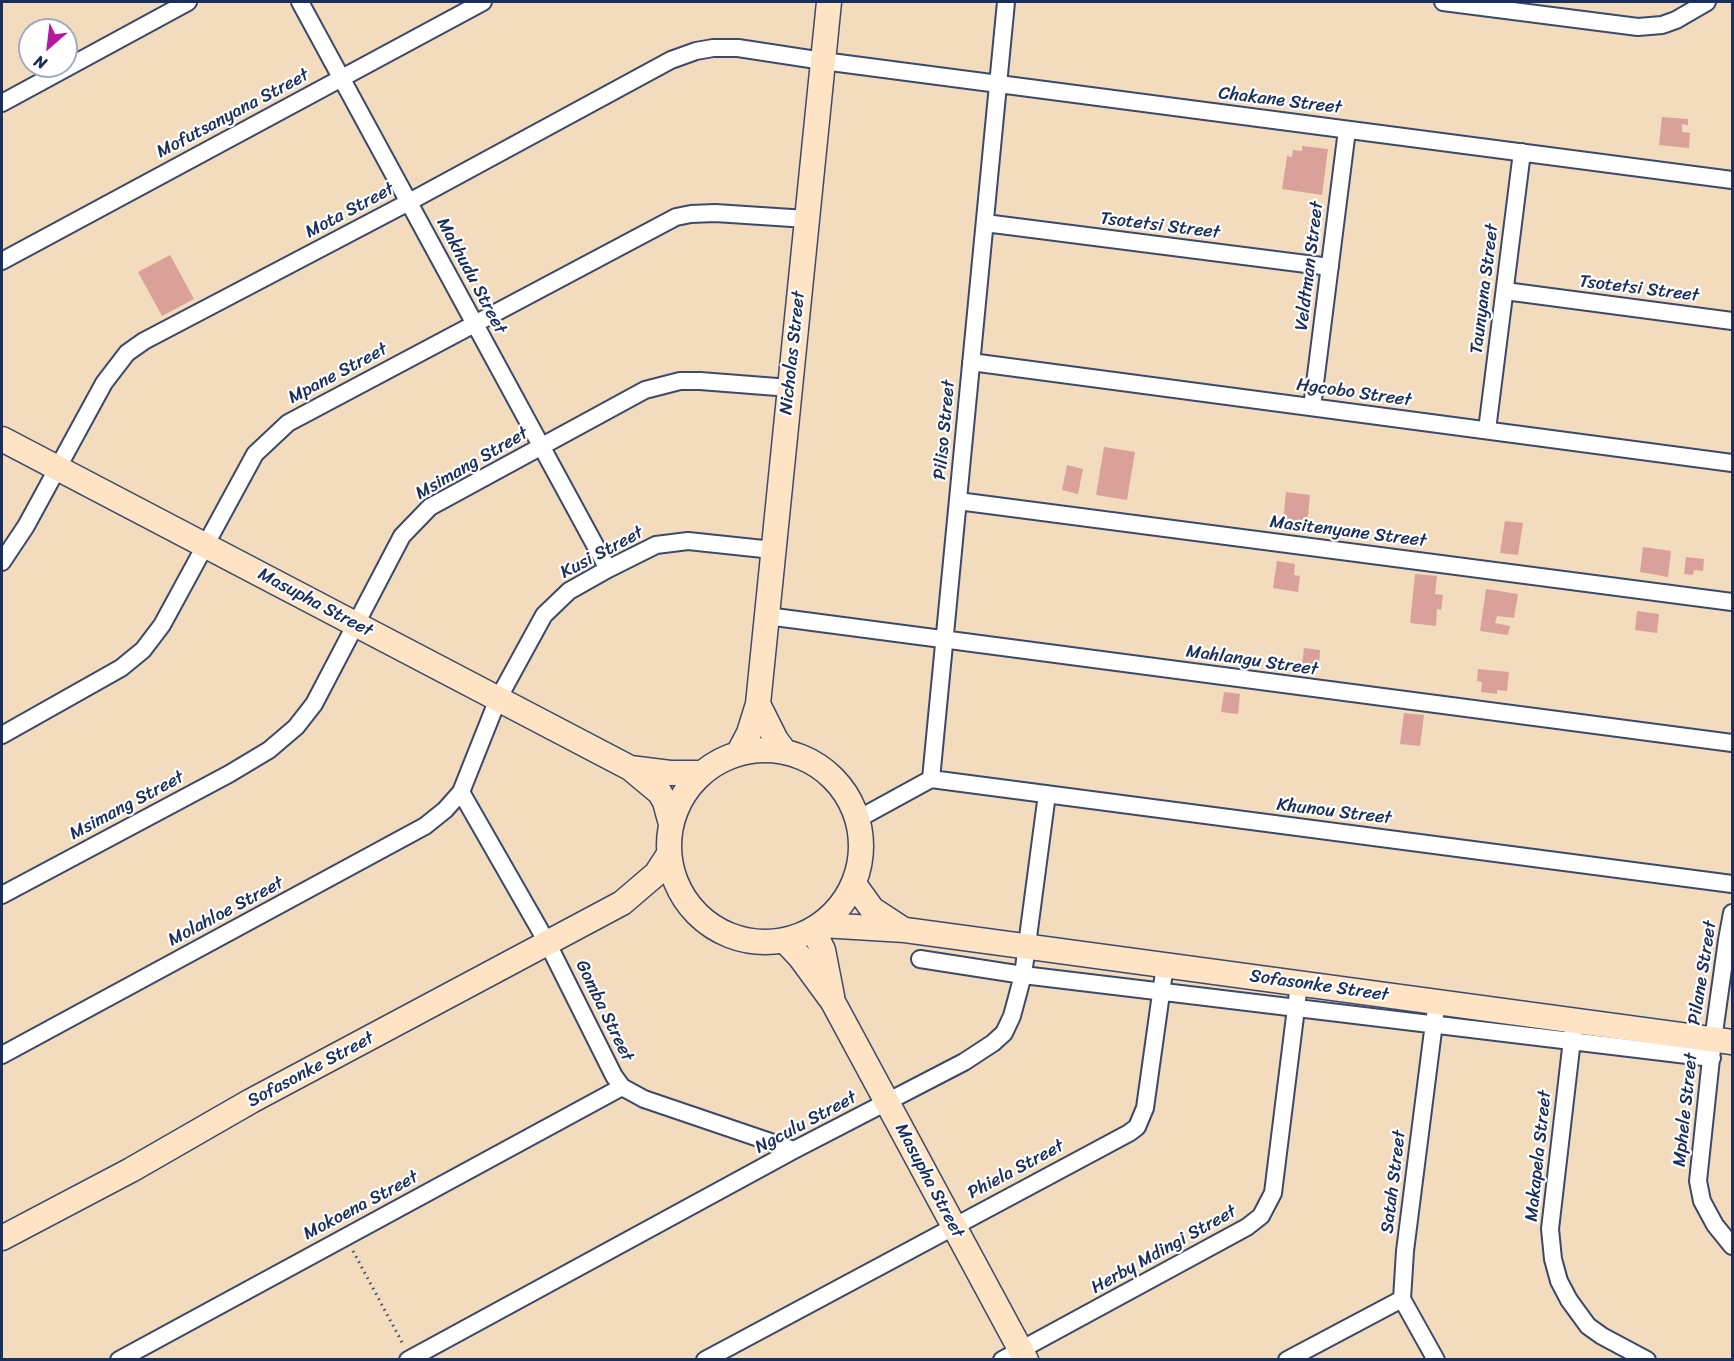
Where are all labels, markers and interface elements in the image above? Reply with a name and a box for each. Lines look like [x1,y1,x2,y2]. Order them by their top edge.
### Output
north arrow [18,18,78,78]
text: N [29,47,52,78]
street label: Mofutsanyana Street [153,65,313,163]
street label: Chakane Street [1217,83,1343,119]
street label: Mota Street [302,179,398,243]
street label: Veldtman Street [1291,200,1329,332]
street label: Tsotetsi Street [1099,208,1221,244]
street label: Makhudu Street [431,214,511,338]
street label: Taunyana Street [1466,223,1504,355]
street label: Tsotetsi Street [1578,271,1700,307]
street label: Nicholas Street [776,290,810,416]
street label: Mpane Street [285,339,391,409]
street label: Hgcobo Street [1295,374,1413,412]
street label: Piliso Street [930,379,960,481]
street label: Msimang Street [412,423,532,505]
street label: Masitenyane Street [1268,512,1428,552]
street label: Kusi Street [557,522,647,584]
street label: Masupha Street [254,564,376,642]
street label: Mahlangu Street [1185,641,1319,681]
street label: Msimang Street [66,767,188,845]
street label: Khunou Street [1275,794,1393,830]
street label: Molahloe Street [165,872,287,952]
street label: Pilane Street [1684,919,1722,1027]
street label: Gomba Street [570,957,638,1065]
street label: Sofasonke Street [1248,966,1390,1006]
street label: Sofasonke Street [244,1028,378,1112]
street label: Mphele Street [1669,1052,1703,1168]
street label: Ngculu Street [752,1087,860,1159]
street label: Makapela Street [1521,1089,1557,1223]
street label: Masupha Street [890,1120,968,1242]
street label: Satah Street [1377,1129,1411,1235]
street label: Phiela Street [964,1136,1068,1204]
street label: Mokoena Street [300,1167,422,1245]
street label: Herby Mdingi Street [1088,1201,1240,1299]

